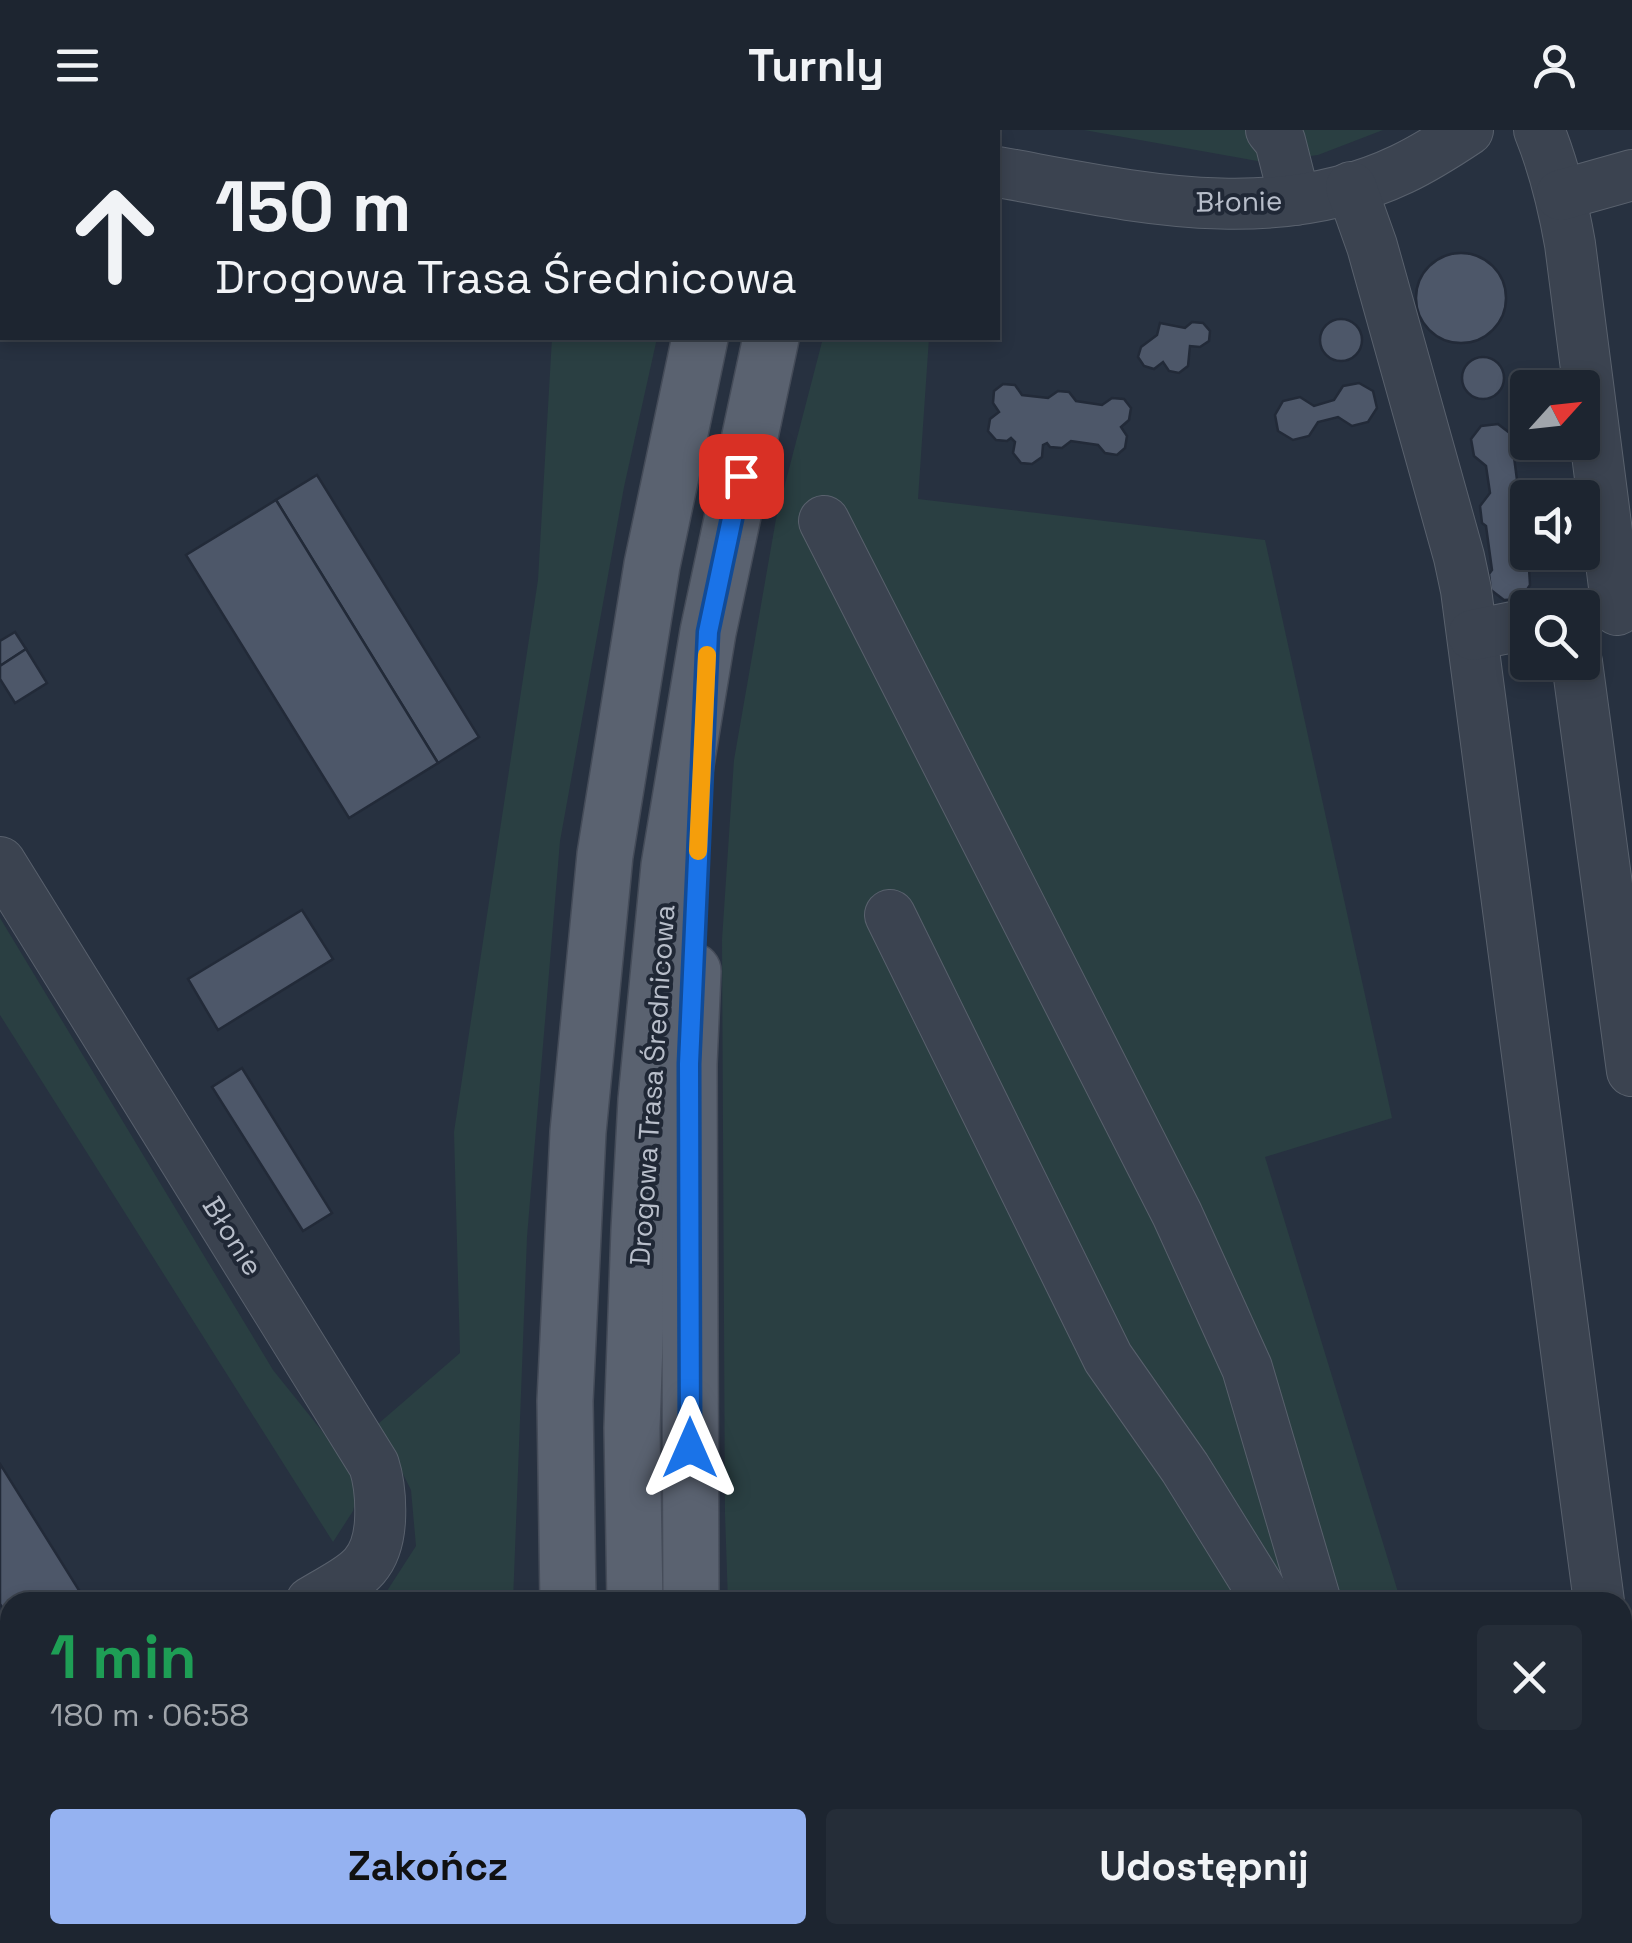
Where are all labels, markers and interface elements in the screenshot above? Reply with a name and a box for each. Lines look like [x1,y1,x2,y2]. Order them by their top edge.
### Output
text: Turnly [748,37,884,94]
icon: menu [50,38,105,93]
icon: person [1527,38,1582,93]
text: 150 m [215,162,412,251]
icon: ahead [50,170,180,300]
street label: Błonie [1195,182,1283,220]
text: Drogowa Trasa Średnicowa [215,249,797,306]
north arrow [1510,370,1600,460]
map controls [1510,370,1600,680]
pin [699,434,784,519]
icon: arrive [714,449,769,504]
button: sound [1510,480,1600,570]
button: search [1510,590,1600,680]
street label: Drogowa Trasa Średnicowa [621,903,683,1267]
street label: Błonie [195,1190,271,1282]
position arrow [638,1396,742,1500]
text: 1 min [50,1619,197,1696]
button: close [1477,1625,1582,1730]
text: 180 m · 06:58 [50,1695,249,1735]
button: Zakończ [50,1809,806,1924]
button: Udostępnij [826,1809,1582,1924]

